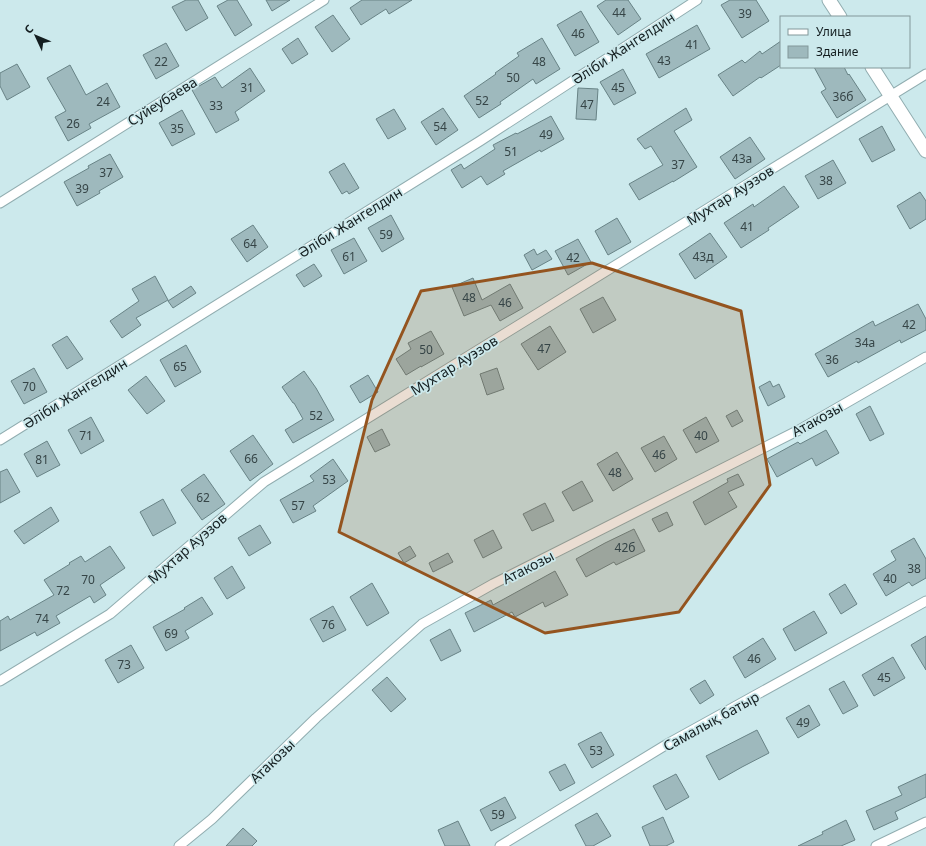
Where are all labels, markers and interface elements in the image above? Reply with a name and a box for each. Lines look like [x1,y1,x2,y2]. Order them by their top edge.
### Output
house number: 44 [612,4,626,21]
house number: 39 [738,5,752,22]
street label: Әліби Жангелдин [568,8,678,88]
north arrow [16,16,56,56]
legend [780,16,910,68]
text: С [21,21,36,36]
text: Улица [816,23,851,40]
house number: 46 [571,25,585,42]
house number: 41 [685,36,699,53]
text: Здание [816,43,859,60]
house number: 43 [657,52,671,69]
house number: 22 [154,53,168,70]
house number: 48 [532,53,546,70]
house number: 50 [506,69,520,86]
street label: Суйеубаева [124,72,200,130]
house number: 31 [240,79,254,96]
house number: 45 [611,79,625,96]
house number: 36б [833,88,853,105]
house number: 52 [475,92,489,109]
house number: 24 [96,93,110,110]
house number: 47 [580,96,594,113]
house number: 33 [209,97,223,114]
house number: 26 [66,115,80,132]
house number: 54 [433,118,447,135]
house number: 35 [170,120,184,137]
house number: 49 [539,126,553,143]
house number: 51 [504,143,518,160]
house number: 43а [732,150,752,167]
house number: 37 [671,156,685,173]
street label: Мухтар Ауэзов [683,161,777,229]
house number: 37 [99,164,113,181]
house number: 38 [819,172,833,189]
house number: 39 [75,180,89,197]
street label: Әліби Жангелдин [294,182,406,262]
house number: 41 [740,218,754,235]
house number: 59 [379,226,393,243]
house number: 64 [243,235,257,252]
house number: 61 [342,248,356,265]
house number: 43д [692,248,714,265]
house number: 42 [566,249,580,266]
house number: 48 [462,289,476,306]
house number: 46 [498,294,512,311]
house number: 42 [902,316,916,333]
street label: Мухтар Ауэзов [407,331,501,399]
house number: 34а [855,334,875,351]
house number: 47 [537,340,551,357]
house number: 50 [419,341,433,358]
house number: 36 [825,351,839,368]
street label: Әліби Жангелдин [19,353,131,433]
house number: 65 [173,358,187,375]
house number: 70 [22,378,36,395]
street label: Атакозы [788,397,846,441]
house number: 52 [309,407,323,424]
house number: 71 [79,427,93,444]
house number: 40 [694,427,708,444]
house number: 46 [652,446,666,463]
house number: 66 [244,450,258,467]
house number: 81 [35,451,49,468]
house number: 48 [608,464,622,481]
house number: 53 [322,471,336,488]
house number: 62 [196,489,210,506]
house number: 57 [291,497,305,514]
street label: Мухтар Ауэзов [143,508,231,588]
house number: 42б [615,539,635,556]
street label: Атакозы [499,546,557,588]
house number: 38 [907,560,921,577]
house number: 40 [883,570,897,587]
house number: 70 [81,571,95,588]
house number: 72 [56,582,70,599]
house number: 74 [35,610,49,627]
house number: 76 [321,616,335,633]
house number: 69 [164,625,178,642]
house number: 46 [747,650,761,667]
house number: 73 [117,656,131,673]
house number: 45 [877,669,891,686]
street label: Самалық батыр [660,687,762,755]
house number: 49 [796,714,810,731]
street label: Атакозы [245,735,299,787]
house number: 53 [589,742,603,759]
house number: 59 [491,806,505,823]

